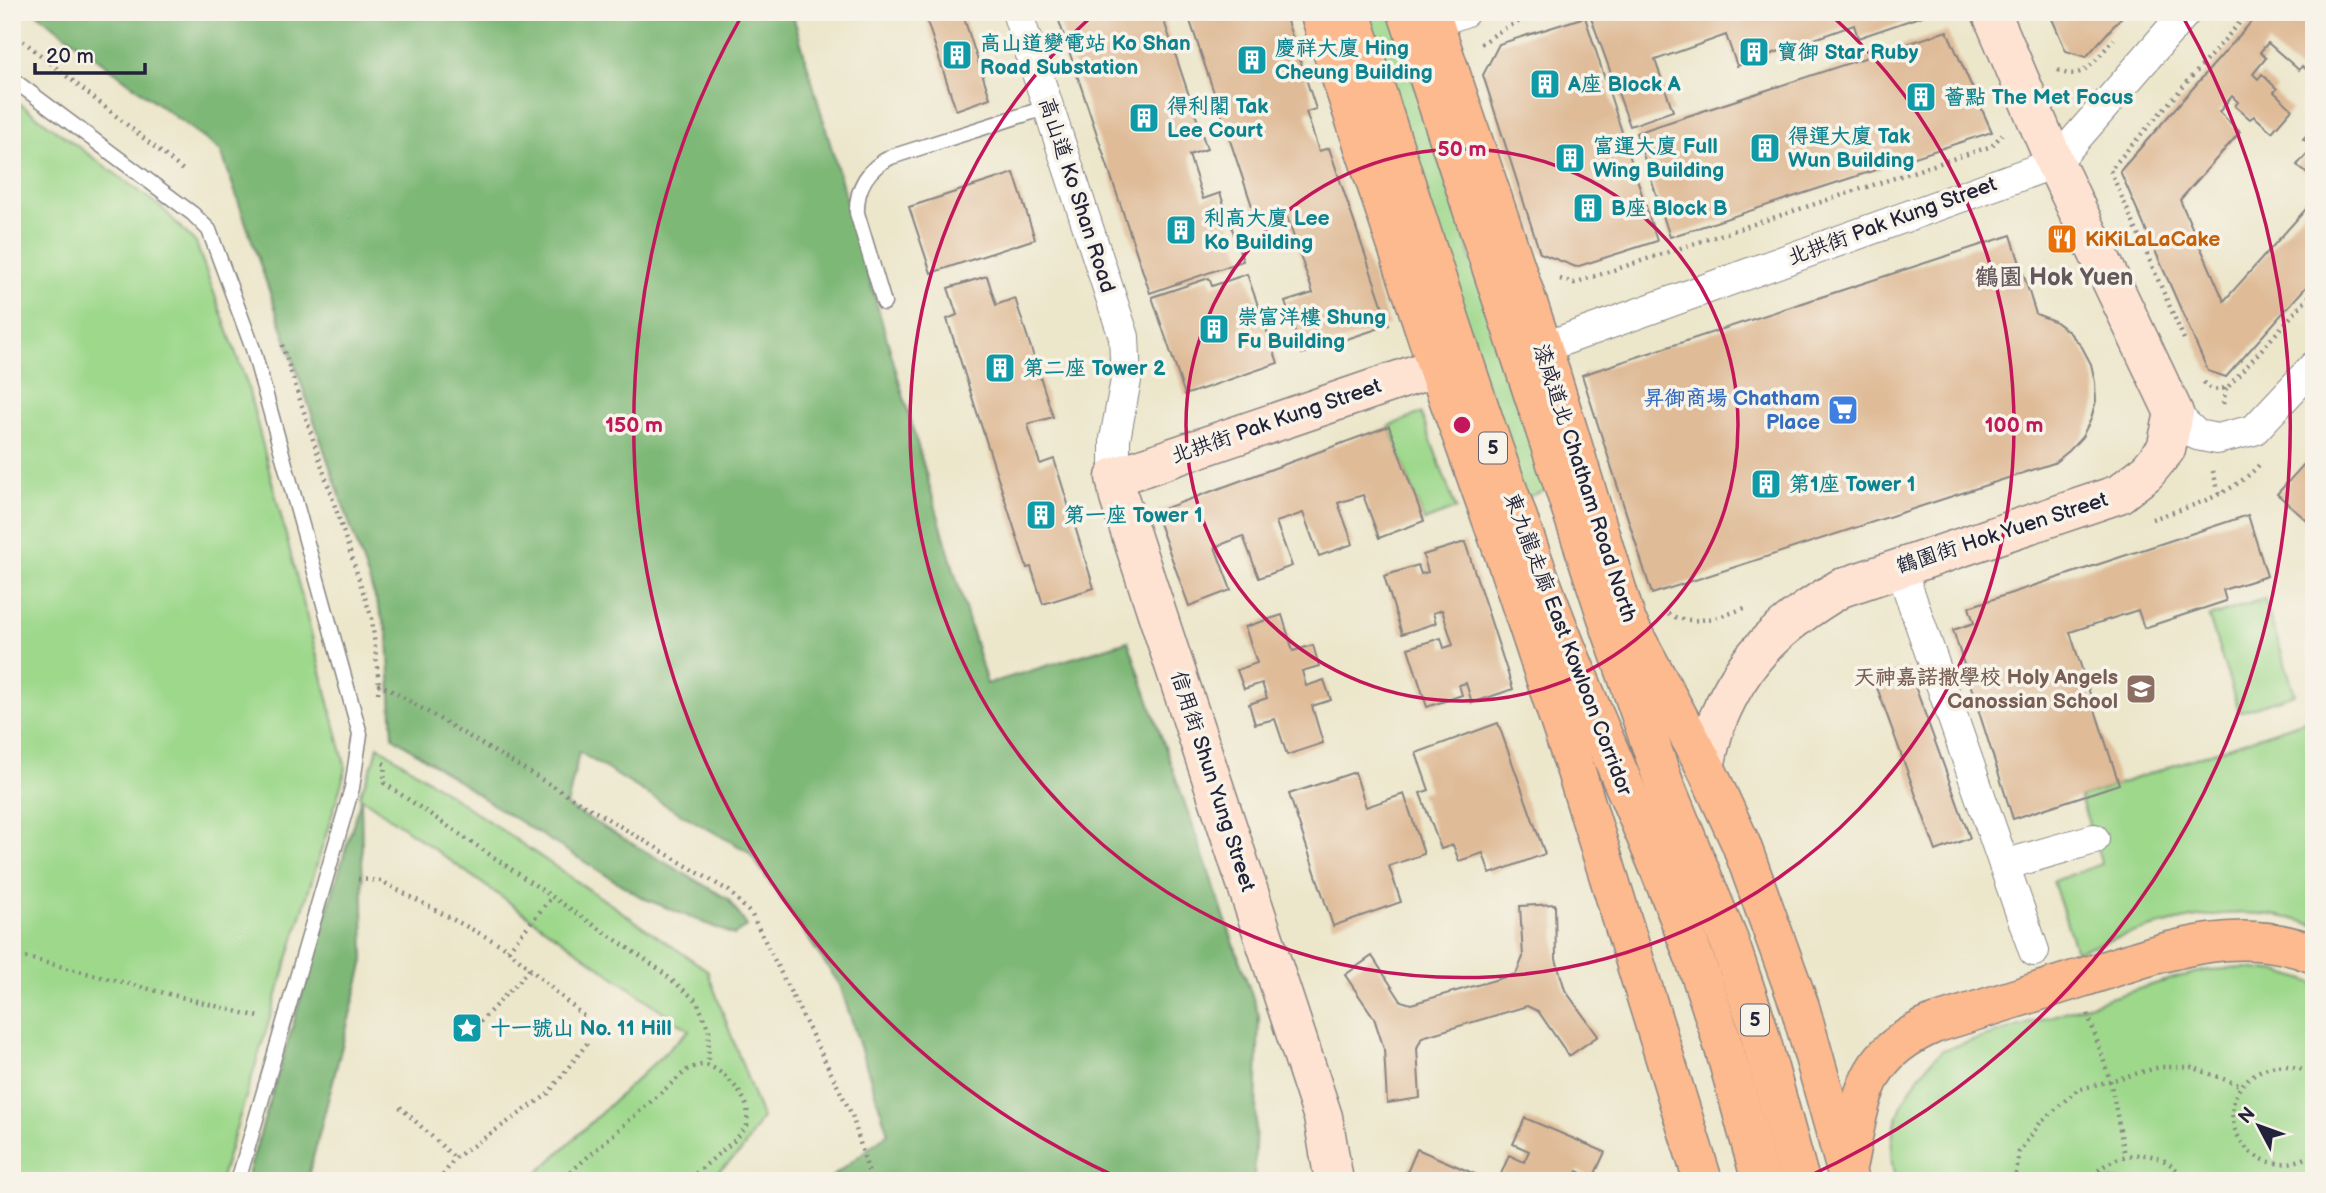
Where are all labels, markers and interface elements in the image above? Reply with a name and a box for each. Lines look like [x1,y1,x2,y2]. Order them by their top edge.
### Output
place label: 高山道變電站 Ko Shan Road Substation [980,31,1191,80]
scale bar [35,32,145,76]
building icon: 寶御 Star Ruby [1737,35,1771,69]
place label: 慶祥大廈 Hing Cheung Building [1275,36,1433,85]
building icon: 高山道變電站 Ko Shan Road Substation [940,38,974,72]
place label: 寶御 Star Ruby [1777,40,1919,65]
building icon: 慶祥大廈 Hing Cheung Building [1235,43,1269,77]
text: 20 m [46,44,94,69]
building icon: A座 Block A [1528,67,1562,101]
place label: A座 Block A [1567,72,1681,97]
building icon: 薈點 The Met Focus [1904,80,1938,114]
place label: 薈點 The Met Focus [1944,85,2133,110]
street label: 高山道 Ko Shan Road [1034,94,1120,296]
place label: 得利閣 Tak Lee Court [1167,94,1268,143]
building icon: 得利閣 Tak Lee Court [1127,101,1161,135]
place label: 得運大廈 Tak Wun Building [1788,124,1914,173]
building icon: 得運大廈 Tak Wun Building [1748,131,1782,165]
place label: 富運大廈 Full Wing Building [1593,134,1724,183]
text: 50 m [1438,137,1486,162]
building icon: 富運大廈 Full Wing Building [1553,141,1587,175]
street label: 北拱街 Pak Kung Street [1784,171,2000,270]
building icon: B座 Block B [1571,191,1605,225]
place label: B座 Block B [1611,196,1728,221]
place label: 利高大廈 Lee Ko Building [1204,206,1330,255]
building icon: 利高大廈 Lee Ko Building [1164,213,1198,247]
restaurant icon: KiKiLaLaCake [2045,222,2079,256]
place label: KiKiLaLaCake [2085,227,2220,252]
district label: 鶴園 Hok Yuen [1975,263,2133,292]
place label: 崇富洋樓 Shung Fu Building [1237,305,1386,354]
building icon: 崇富洋樓 Shung Fu Building [1197,312,1231,346]
street label: 漆咸道北 Chatham Road North [1528,341,1642,625]
building icon: 第二座 Tower 2 [983,351,1017,385]
place label: 第二座 Tower 2 [1023,356,1166,381]
street label: 北拱街 Pak Kung Street [1168,373,1385,469]
place label: 昇御商場 Chatham Place [1643,386,1820,435]
supermarket icon: 昇御商場 Chatham Place [1826,393,1860,427]
text: 150 m [605,413,663,438]
centre of rings [1450,413,1474,437]
text: 100 m [1985,413,2043,438]
road number: 5 [1479,432,1507,463]
building icon: 第1座 Tower 1 [1749,467,1783,501]
place label: 第1座 Tower 1 [1789,472,1916,497]
street label: 鶴園街 Hok Yuen Street [1893,487,2111,579]
street label: 東九龍走廊 East Kowloon Corridor [1499,489,1638,799]
building icon: 第一座 Tower 1 [1024,498,1058,532]
place label: 第一座 Tower 1 [1064,503,1203,528]
place label: 天神嘉諾撒學校 Holy Angels Canossian School [1854,665,2118,714]
street label: 信用街 Shun Yung Street [1165,668,1261,895]
school or university icon: 天神嘉諾撒學校 Holy Angels Canossian School [2124,672,2158,706]
road number: 5 [1741,1004,1769,1036]
place icon: 十一號山 No. 11 Hill [450,1011,484,1045]
place label: 十一號山 No. 11 Hill [490,1016,672,1041]
north arrow [2224,1092,2294,1162]
text: N [2234,1103,2261,1129]

